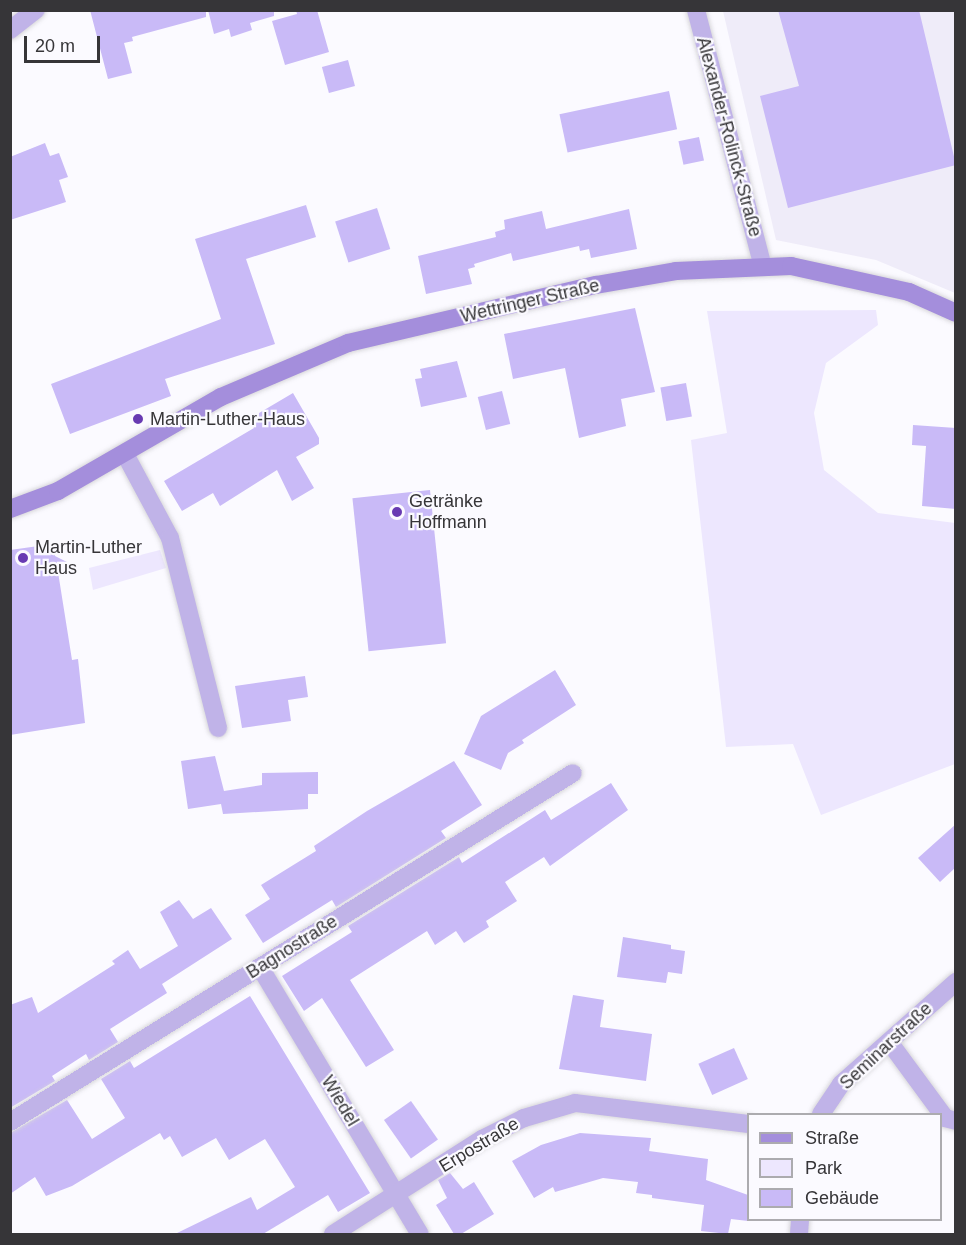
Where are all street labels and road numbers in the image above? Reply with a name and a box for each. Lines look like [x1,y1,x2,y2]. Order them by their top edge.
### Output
street label: Alexander-Rolinck-Straße [692,35,766,239]
street label: Wettringer Straße [459,275,601,327]
street label: Bagnostraße [243,911,341,983]
street label: Seminarstraße [835,998,937,1094]
street label: Wiedel [317,1072,363,1130]
street label: Erpostraße [435,1113,523,1177]

